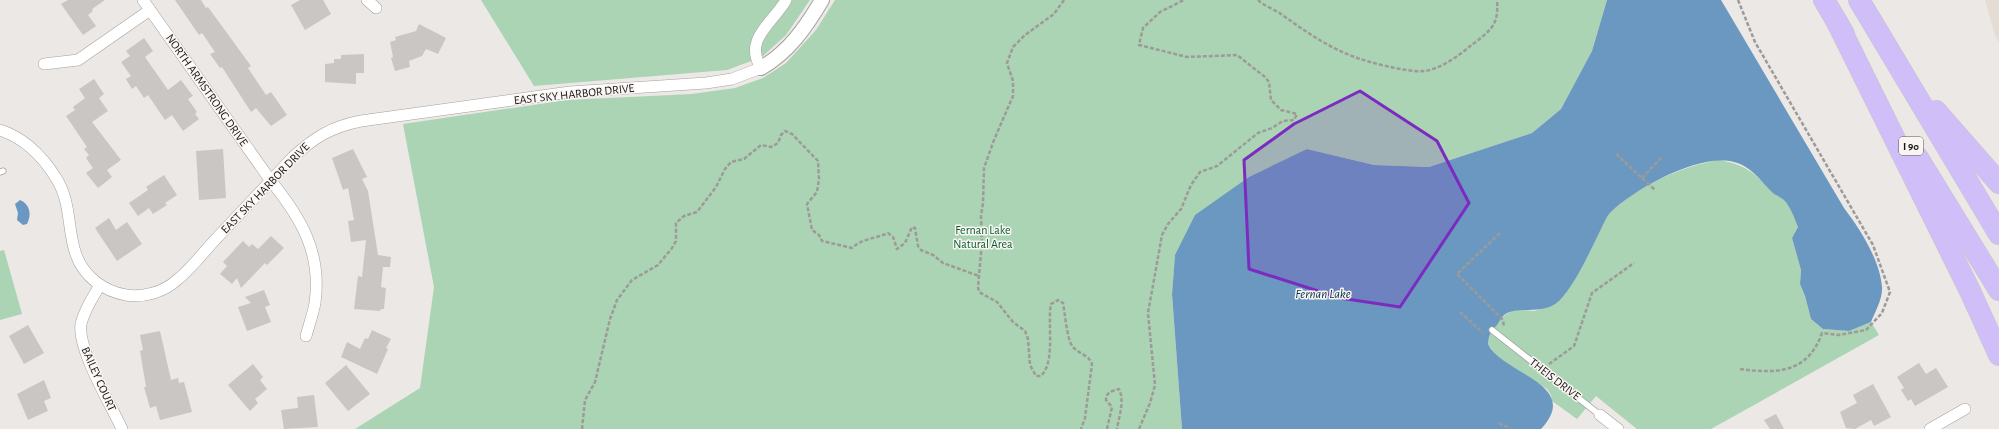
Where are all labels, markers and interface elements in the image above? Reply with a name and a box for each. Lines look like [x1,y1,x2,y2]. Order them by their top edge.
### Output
street label: NORTH ARMSTRONG DRIVE [164,32,250,148]
street label: EAST SKY HARBOR DRIVE [513,82,635,106]
road number: I 90 [1899,137,1923,155]
street label: EAST SKY HARBOR DRIVE [219,140,312,236]
park label: Fernan Lake Natural Area [953,224,1013,250]
water label: Fernan Lake [1295,288,1351,301]
street label: BAILEY COURT [79,345,119,413]
street label: THEIS DRIVE [1527,356,1583,403]

